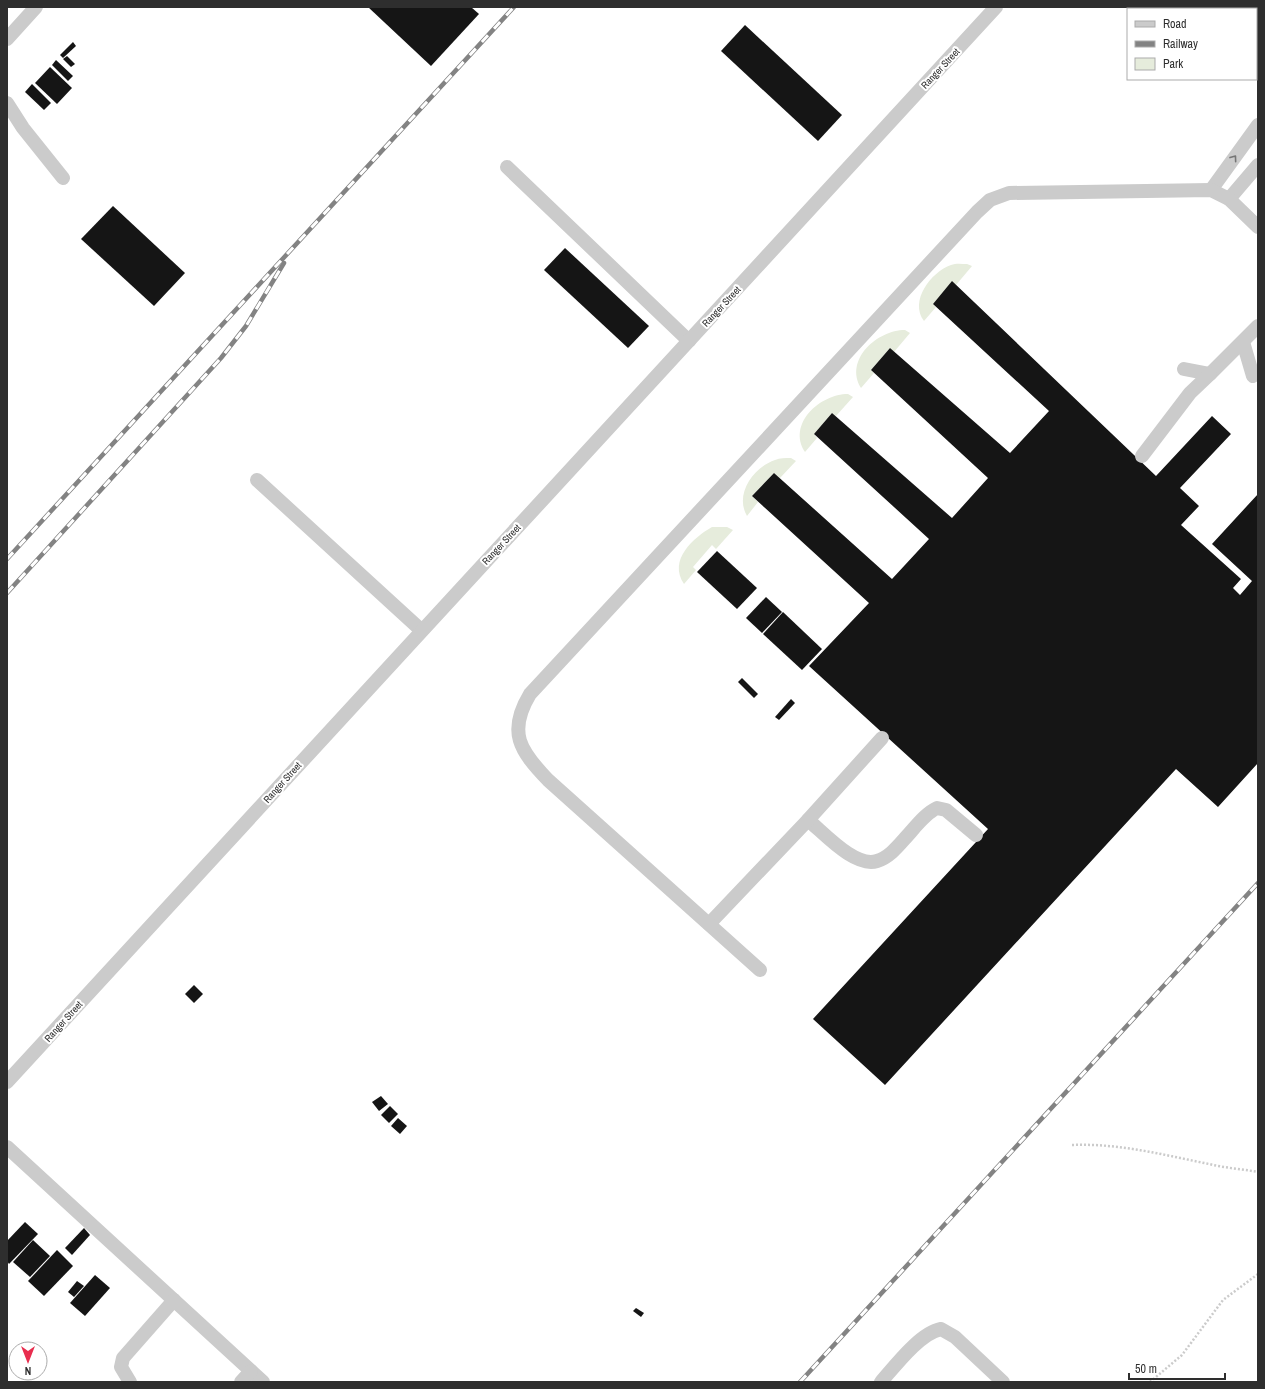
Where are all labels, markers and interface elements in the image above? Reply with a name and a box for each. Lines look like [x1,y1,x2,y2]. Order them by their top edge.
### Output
legend [1127,8,1257,80]
text: Road [1163,16,1187,32]
text: Railway [1163,36,1198,52]
street label: Ranger Street [918,45,963,91]
text: Park [1163,56,1183,72]
one-way arrow [1229,156,1236,163]
street label: Ranger Street [699,283,744,329]
street label: Ranger Street [479,521,524,567]
street label: Ranger Street [260,758,305,806]
street label: Ranger Street [41,997,86,1045]
north arrow [8,1341,48,1381]
scale bar [1129,1355,1225,1381]
text: 50 m [1135,1361,1157,1377]
text: N [25,1364,31,1378]

